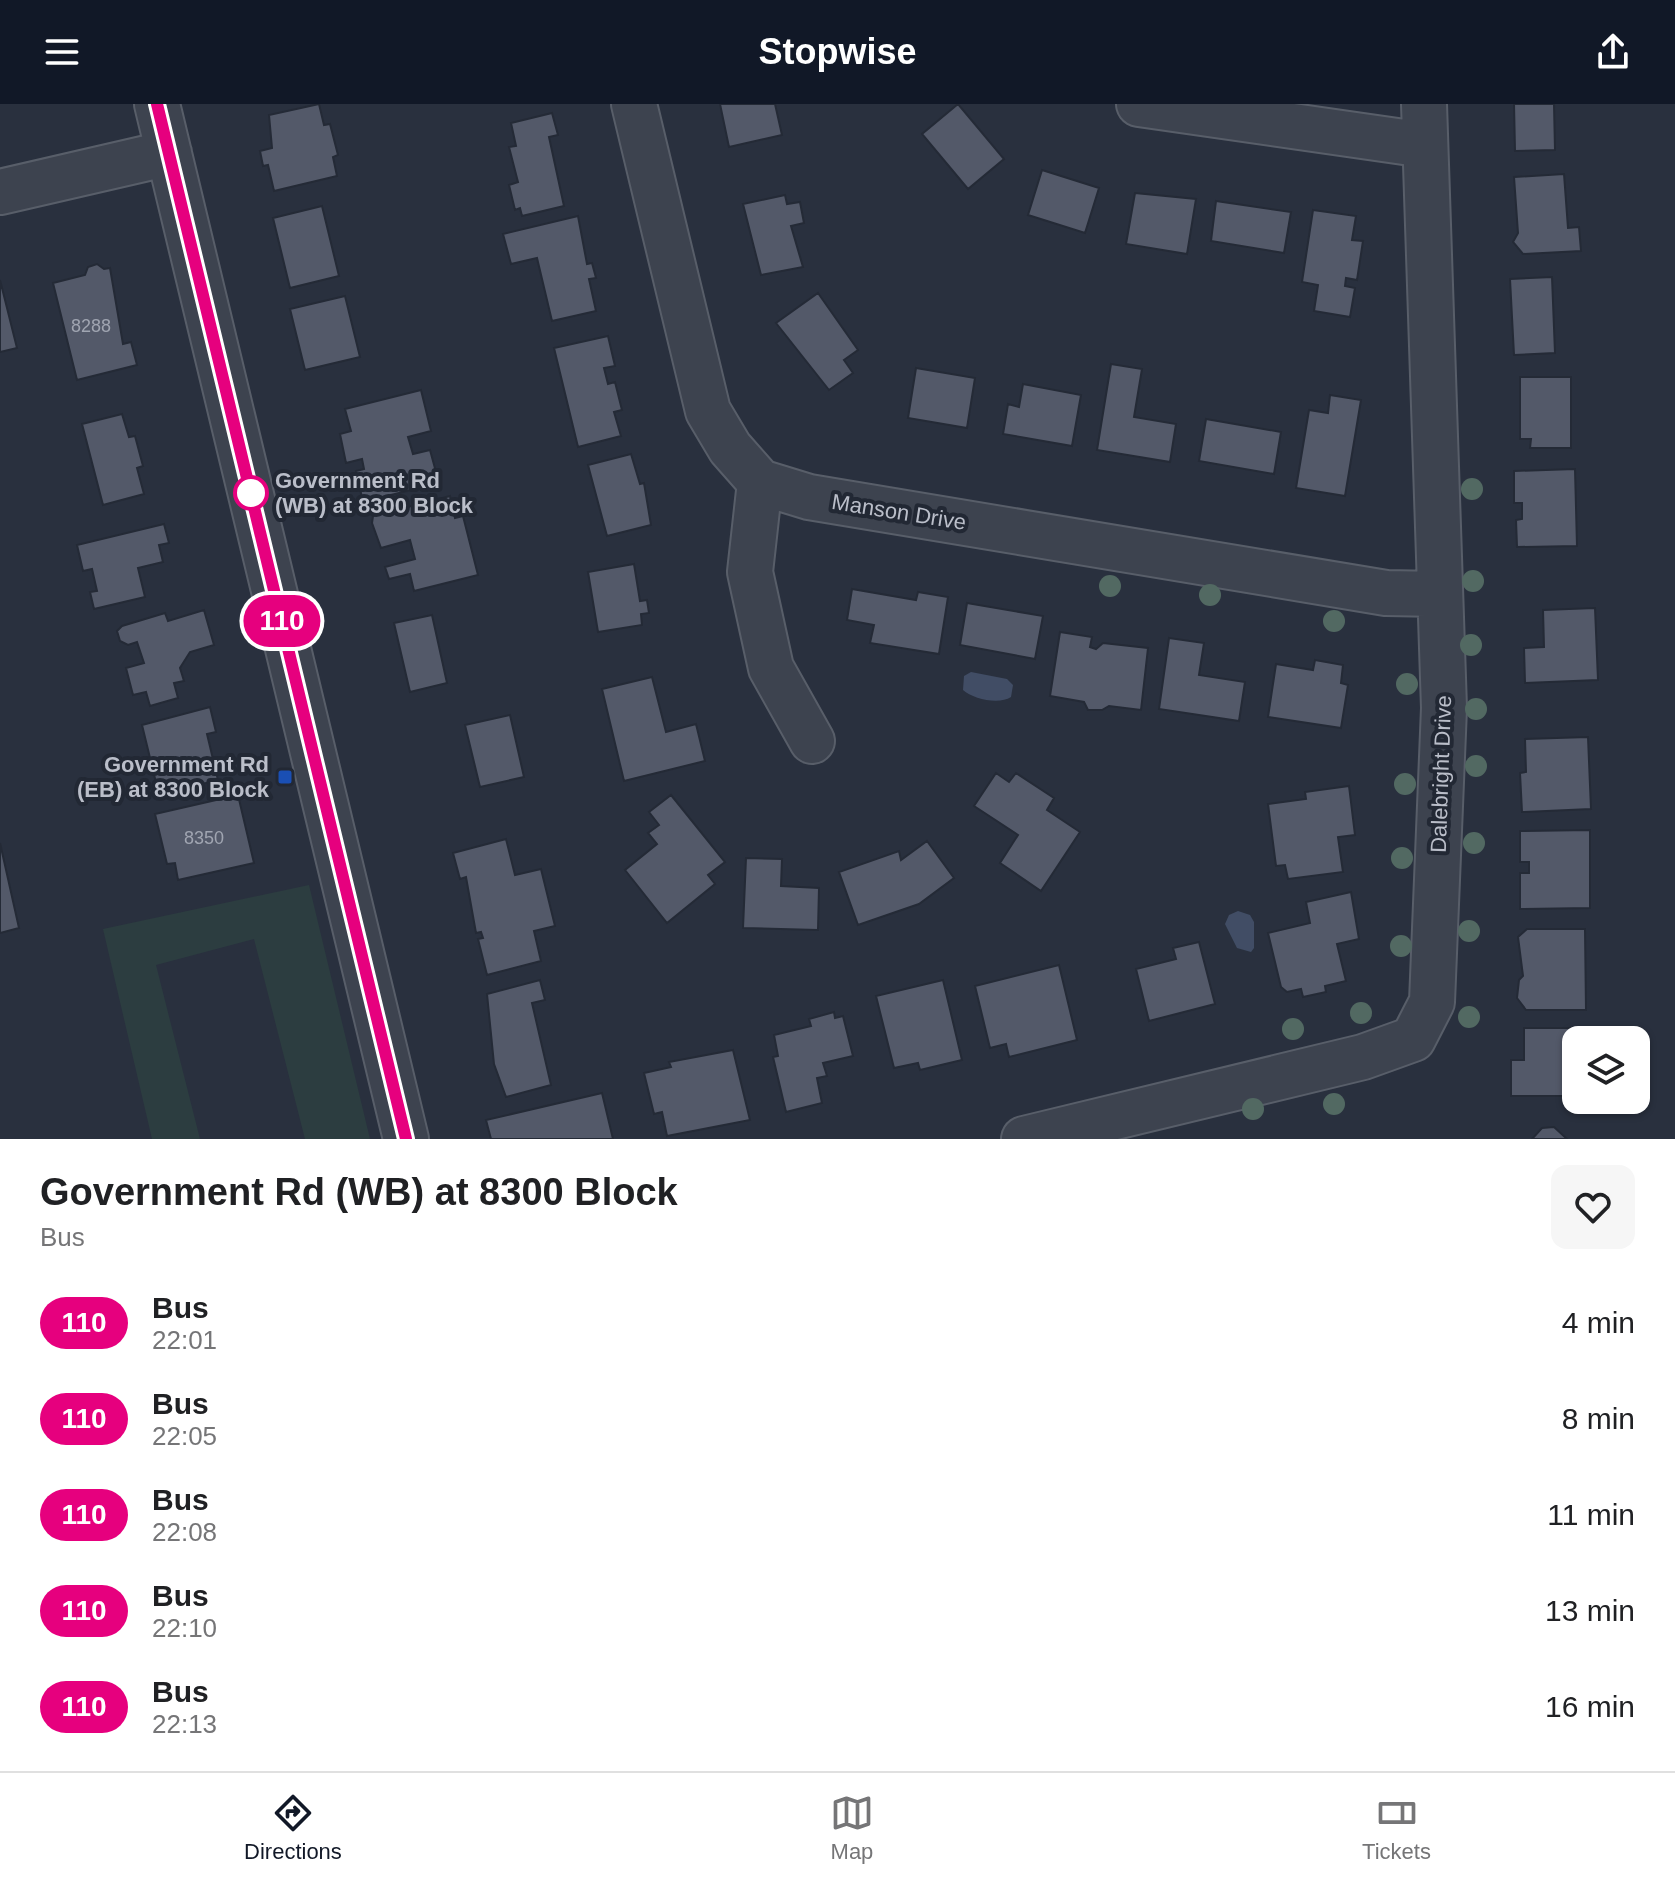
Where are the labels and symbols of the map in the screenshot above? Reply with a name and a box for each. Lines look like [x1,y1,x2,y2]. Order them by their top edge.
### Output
house number: 8288 [71,316,111,336]
place label: Government Rd (WB) at 8300 Block [275,468,474,518]
marker: Government Rd (WB) at 8300 Block [234,476,268,510]
street label: Manson Drive [830,489,968,535]
line badge: 110 [236,595,328,647]
street label: Dalebright Drive [1426,695,1456,853]
place label: Government Rd (EB) at 8300 Block [77,752,270,802]
marker: Government Rd (EB) at 8300 Block [276,768,294,786]
house number: 8350 [184,828,224,848]

